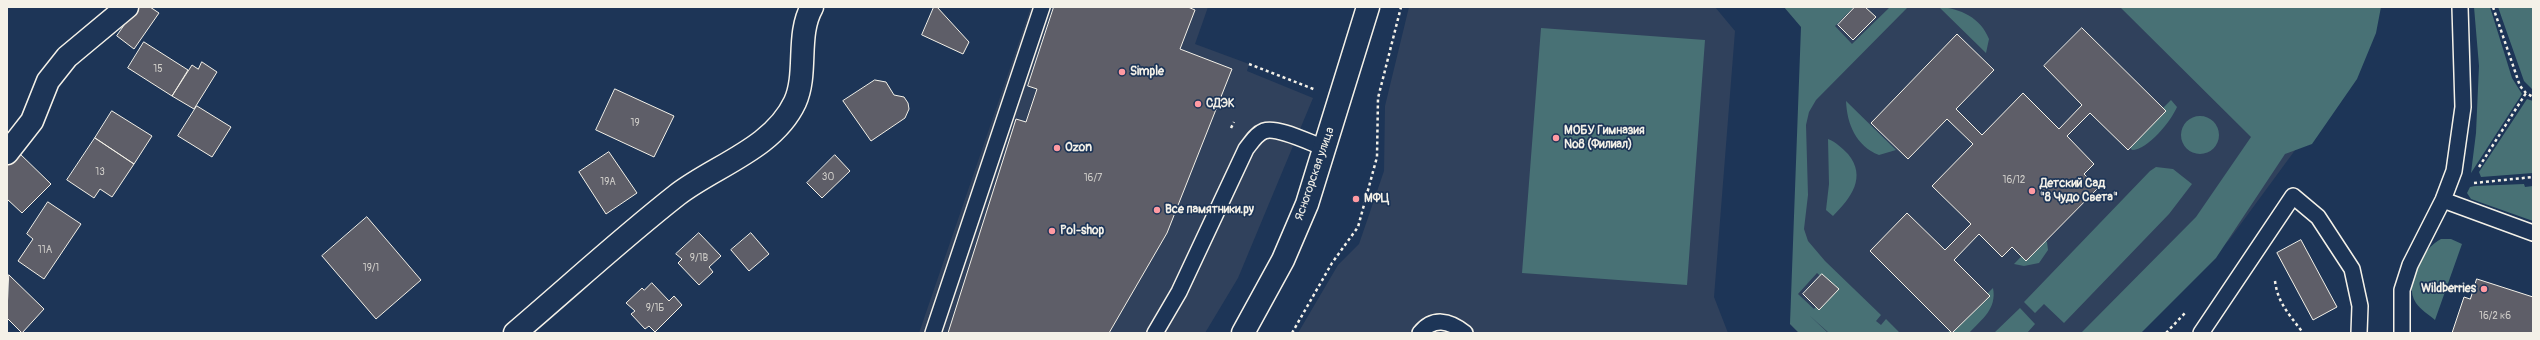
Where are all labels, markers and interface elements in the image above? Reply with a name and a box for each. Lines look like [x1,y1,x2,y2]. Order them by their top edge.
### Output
house number: 15 [153,63,163,75]
place label: Simple [1130,65,1164,79]
marker: Simple [1117,67,1127,77]
place label: СДЭК [1206,97,1235,111]
marker: СДЭК [1193,99,1203,109]
house number: 19 [630,117,640,129]
place label: МОБУ Гимназия №8 (Филиал) [1564,124,1645,152]
street label: Ясногорская улица [1292,125,1338,223]
marker: МОБУ Гимназия №8 (Филиал) [1551,133,1561,143]
place label: Ozon [1065,141,1092,155]
marker: Ozon [1052,143,1062,153]
house number: 13 [95,166,105,178]
house number: 30 [822,171,834,183]
house number: 16/7 [1084,172,1102,184]
house number: 16/12 [2003,174,2025,186]
house number: 19А [600,176,616,188]
place label: Детский Сад "8 Чудо Света" [2040,177,2118,205]
marker: Детский Сад "8 Чудо Света" [2027,186,2037,196]
place label: МФЦ [1364,192,1389,206]
marker: МФЦ [1351,194,1361,204]
place label: Все памятники.ру [1165,203,1254,217]
marker: Все памятники.ру [1152,205,1162,215]
place label: Pol-shop [1060,224,1104,238]
marker: Pol-shop [1047,226,1057,236]
house number: 11А [38,244,52,256]
house number: 9/1В [690,252,708,264]
house number: 19/1 [363,262,379,274]
place label: Wildberries [2421,282,2476,296]
marker: Wildberries [2479,284,2489,294]
house number: 9/1Б [646,302,664,314]
house number: 16/2 к6 [2479,310,2511,322]

